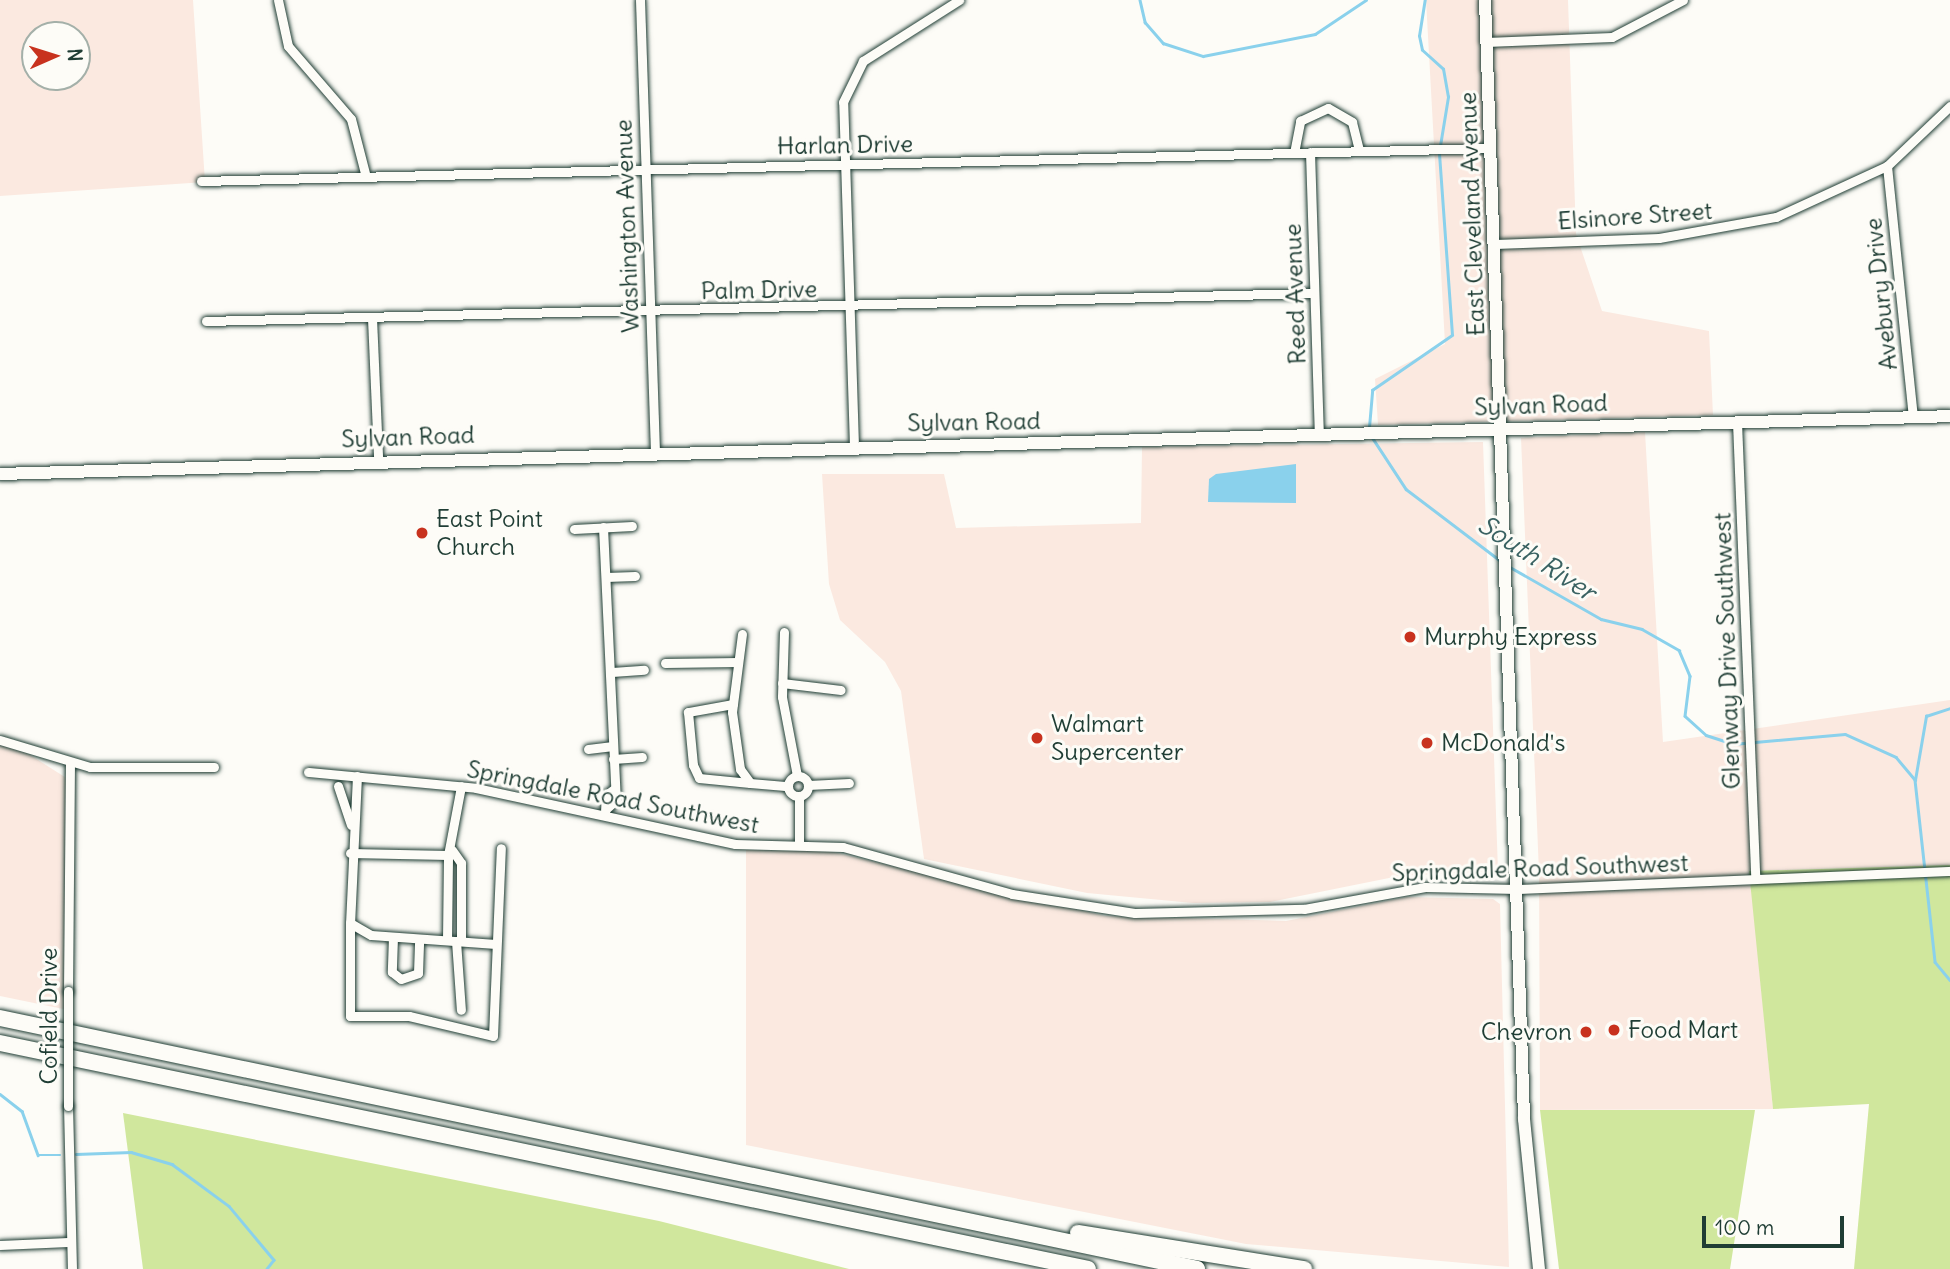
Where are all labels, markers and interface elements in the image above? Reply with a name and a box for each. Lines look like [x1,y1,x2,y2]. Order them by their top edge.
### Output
north arrow [21,21,91,91]
text: N [63,48,87,62]
street label: East Cleveland Avenue [1453,92,1491,336]
street label: Washington Avenue [609,119,645,333]
street label: Harlan Drive [777,129,913,161]
street label: Elsinore Street [1557,196,1713,236]
street label: Avebury Drive [1859,216,1903,372]
street label: Reed Avenue [1278,223,1312,365]
street label: Palm Drive [701,275,817,305]
street label: Sylvan Road [1474,388,1608,422]
street label: Sylvan Road [907,406,1041,438]
street label: Sylvan Road [341,420,475,454]
place label: East Point Church [436,505,543,561]
water label: South River [1472,508,1602,608]
street label: Glenway Drive Southwest [1708,512,1746,790]
marker: East Point Church [414,525,430,541]
place label: Murphy Express [1424,623,1597,651]
marker: Murphy Express [1402,629,1418,645]
place label: Walmart Supercenter [1051,710,1184,766]
place label: McDonald's [1441,729,1565,757]
marker: Walmart Supercenter [1029,730,1045,746]
marker: McDonald's [1419,735,1435,751]
street label: Springdale Road Southwest [465,755,761,839]
street label: Springdale Road Southwest [1391,848,1689,888]
street label: Cofield Drive [35,947,63,1085]
place label: Food Mart [1628,1016,1738,1044]
place label: Chevron [1481,1018,1572,1046]
marker: Food Mart [1606,1022,1622,1038]
marker: Chevron [1578,1024,1594,1040]
scale bar [1705,1202,1847,1246]
text: 100 m [1715,1214,1774,1241]

